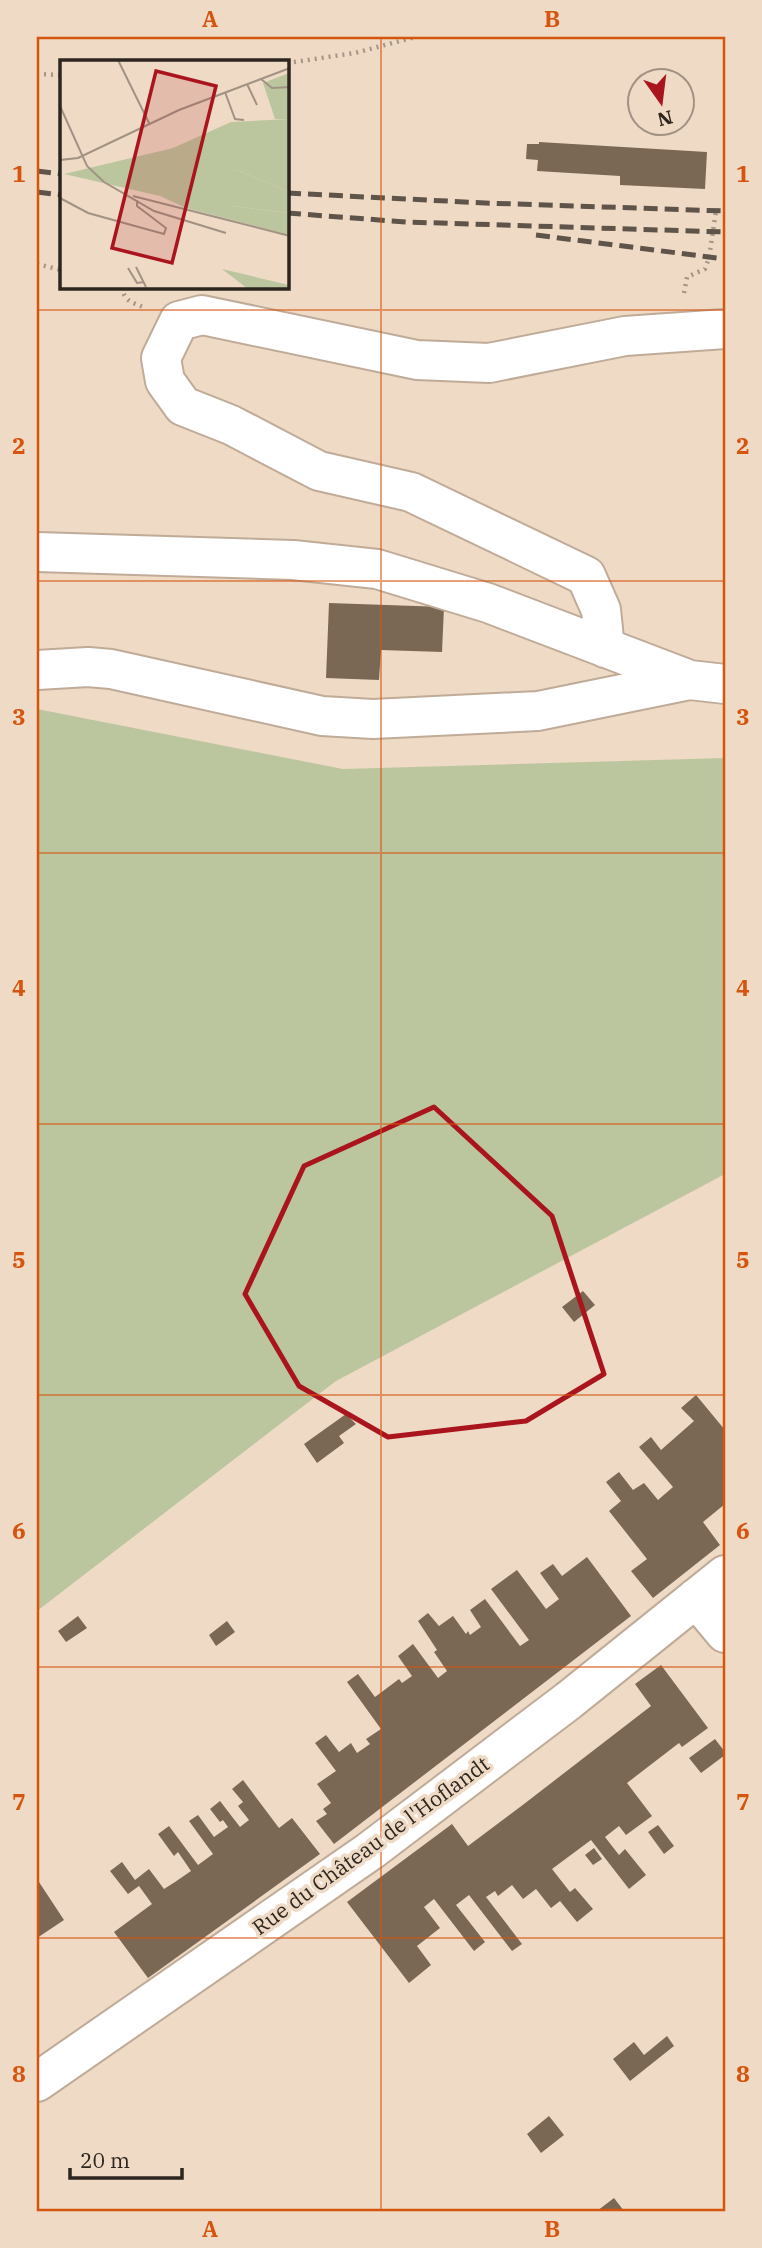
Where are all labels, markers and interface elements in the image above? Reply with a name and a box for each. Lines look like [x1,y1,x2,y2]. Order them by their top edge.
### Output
text: A [202,3,218,33]
text: B [544,3,560,33]
inset map [60,60,289,289]
north arrow [626,66,696,136]
text: N [655,105,675,132]
text: 1 [12,158,26,188]
text: 1 [736,158,750,188]
text: 2 [12,430,26,460]
text: 2 [736,430,750,460]
text: 3 [12,701,26,731]
text: 3 [736,701,750,731]
text: 4 [12,972,26,1002]
text: 4 [736,972,750,1002]
text: 5 [12,1244,26,1274]
text: 5 [736,1244,750,1274]
text: 6 [12,1515,26,1545]
text: 6 [736,1515,750,1545]
street label: Rue du Château de l'Hoflandt [246,1750,495,1941]
text: 7 [12,1786,26,1816]
text: 7 [736,1786,750,1816]
text: 8 [12,2058,26,2088]
text: 8 [736,2058,750,2088]
scale bar [70,2136,182,2180]
text: 20 m [80,2146,130,2174]
text: A [202,2213,218,2243]
text: B [544,2213,560,2243]

